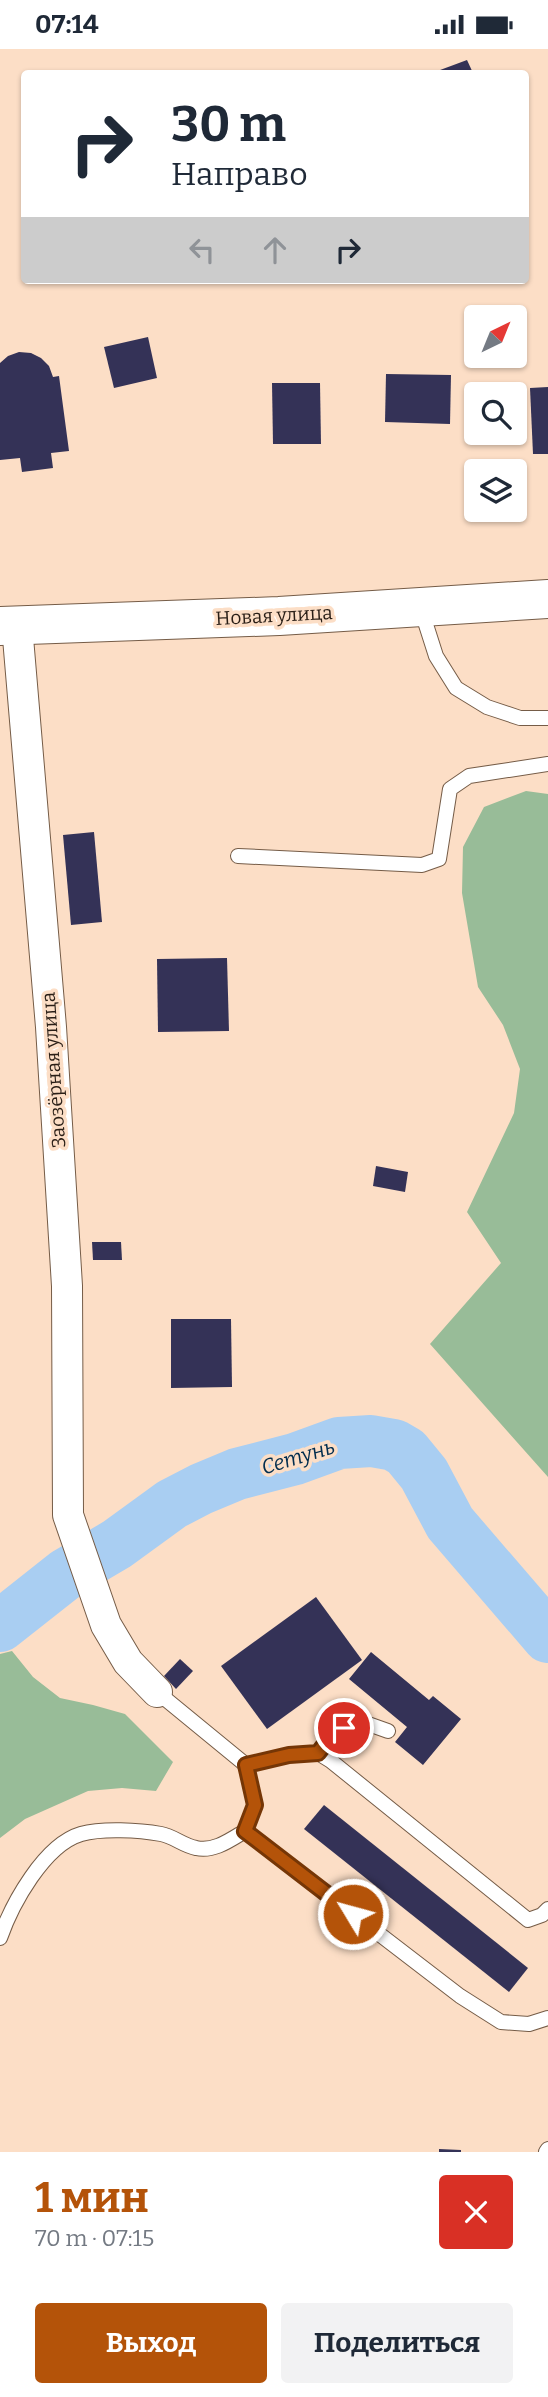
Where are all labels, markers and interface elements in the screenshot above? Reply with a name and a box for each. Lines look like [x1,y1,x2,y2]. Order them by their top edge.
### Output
text: 07:14 [35,9,99,40]
text: 30 m [171,95,286,154]
icon: right [56,98,147,189]
text: Направо [171,155,308,193]
icon: left [183,231,221,269]
icon: ahead [256,231,294,269]
icon: right [329,231,367,269]
north arrow [464,305,527,367]
map controls [464,305,527,522]
button: search [464,382,527,445]
button: layers [464,459,527,522]
street label: Новая улица [215,601,334,630]
street label: Заозёрная улица [37,991,70,1149]
water label: Сетунь [258,1434,338,1480]
pin [314,1698,374,1758]
icon: arrive [325,1709,363,1747]
position arrow [316,1877,390,1951]
text: 1 мин [35,2173,149,2223]
button: close [439,2175,513,2249]
text: 70 m · 07:15 [35,2224,154,2252]
button: Выход [35,2303,267,2383]
button: Поделиться [281,2303,513,2383]

